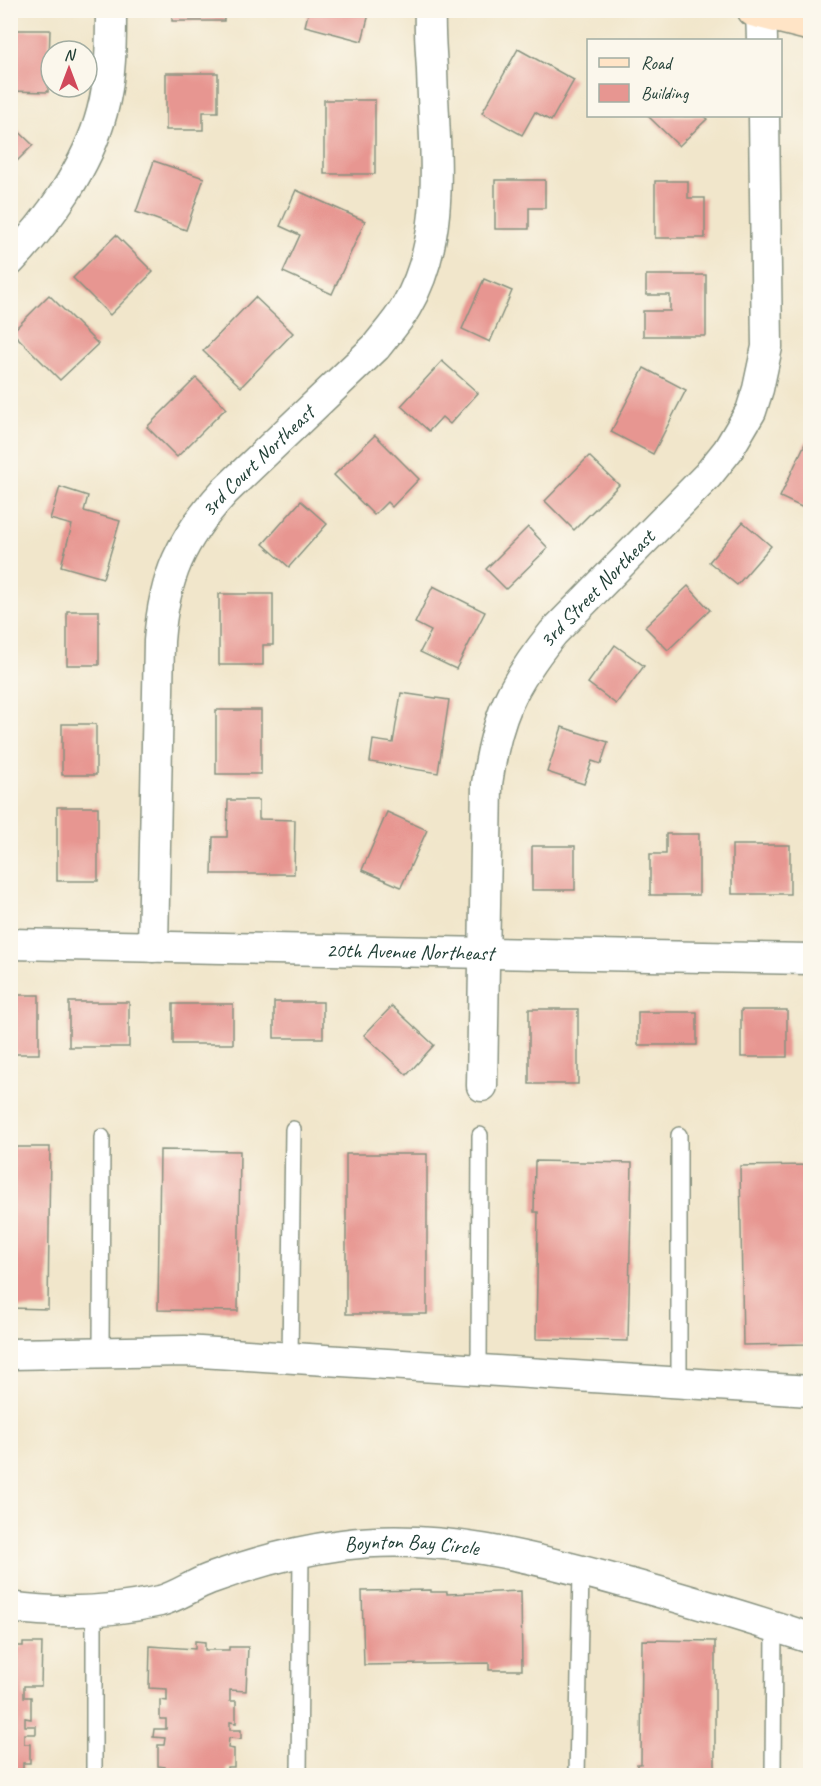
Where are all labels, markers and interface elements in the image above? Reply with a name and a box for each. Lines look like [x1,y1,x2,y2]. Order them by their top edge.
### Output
north arrow [39,39,99,99]
legend [587,39,782,117]
text: N [64,45,77,65]
text: Road [641,52,674,74]
text: Building [641,82,690,104]
street label: 3rd Court Northeast [195,398,322,522]
street label: 3rd Street Northeast [533,523,661,653]
street label: 20th Avenue Northeast [326,937,497,966]
street label: Boynton Bay Circle [343,1528,482,1561]

